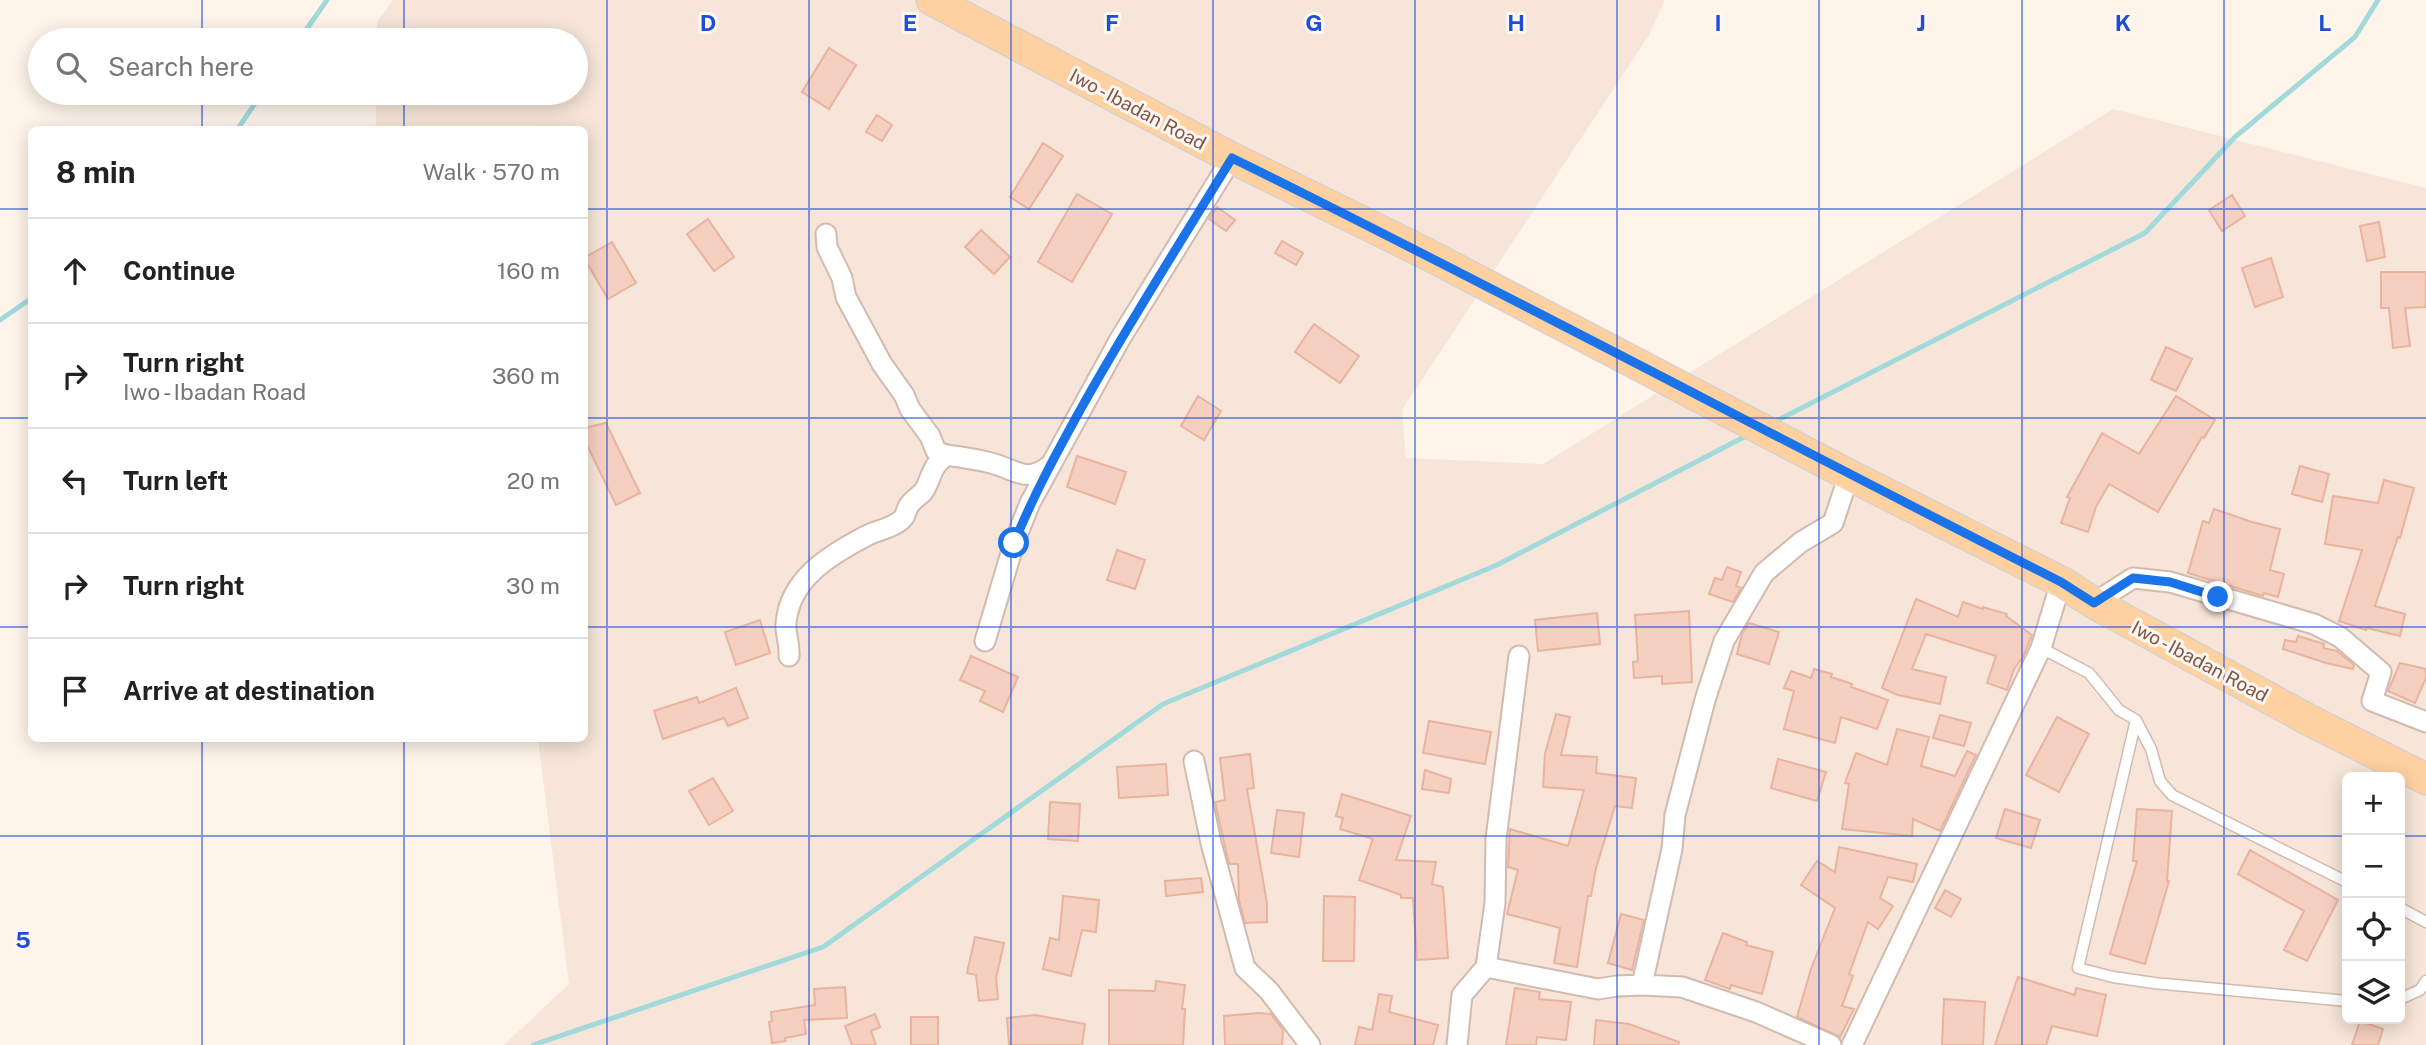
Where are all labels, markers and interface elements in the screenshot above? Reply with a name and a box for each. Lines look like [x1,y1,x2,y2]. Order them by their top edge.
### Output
text: D [700,9,716,36]
text: E [903,9,917,36]
text: F [1105,9,1119,36]
text: G [1305,9,1323,36]
text: H [1507,9,1525,36]
text: I [1714,9,1722,36]
text: J [1916,9,1926,36]
text: K [2115,9,2131,36]
text: L [2318,9,2332,36]
search box [28,28,588,105]
icon: search [52,48,90,86]
text: Search here [108,51,254,82]
street label: Iwo - Ibadan Road [1066,64,1210,154]
text: 8 min [56,154,136,190]
text: Walk · 570 m [423,158,560,185]
icon: ahead [56,252,94,290]
text: Continue [123,255,235,286]
text: 160 m [497,257,560,284]
text: Turn right [123,347,245,378]
icon: right [56,357,94,395]
text: 360 m [492,362,560,389]
text: Iwo - Ibadan Road [123,378,306,405]
icon: left [56,462,94,500]
text: Turn left [123,465,228,496]
text: 20 m [507,467,560,494]
route start [998,527,1029,558]
icon: right [56,567,94,605]
text: Turn right [123,570,245,601]
text: 30 m [506,572,560,599]
route end [2202,581,2233,612]
street label: Iwo - Ibadan Road [2128,616,2272,706]
icon: arrive [56,672,94,710]
text: Arrive at destination [123,675,375,706]
map controls [2342,772,2405,1024]
button: + [2342,772,2405,835]
button: − [2342,835,2405,898]
button: locate [2342,898,2405,961]
text: 5 [15,926,31,953]
button: layers [2342,961,2405,1024]

